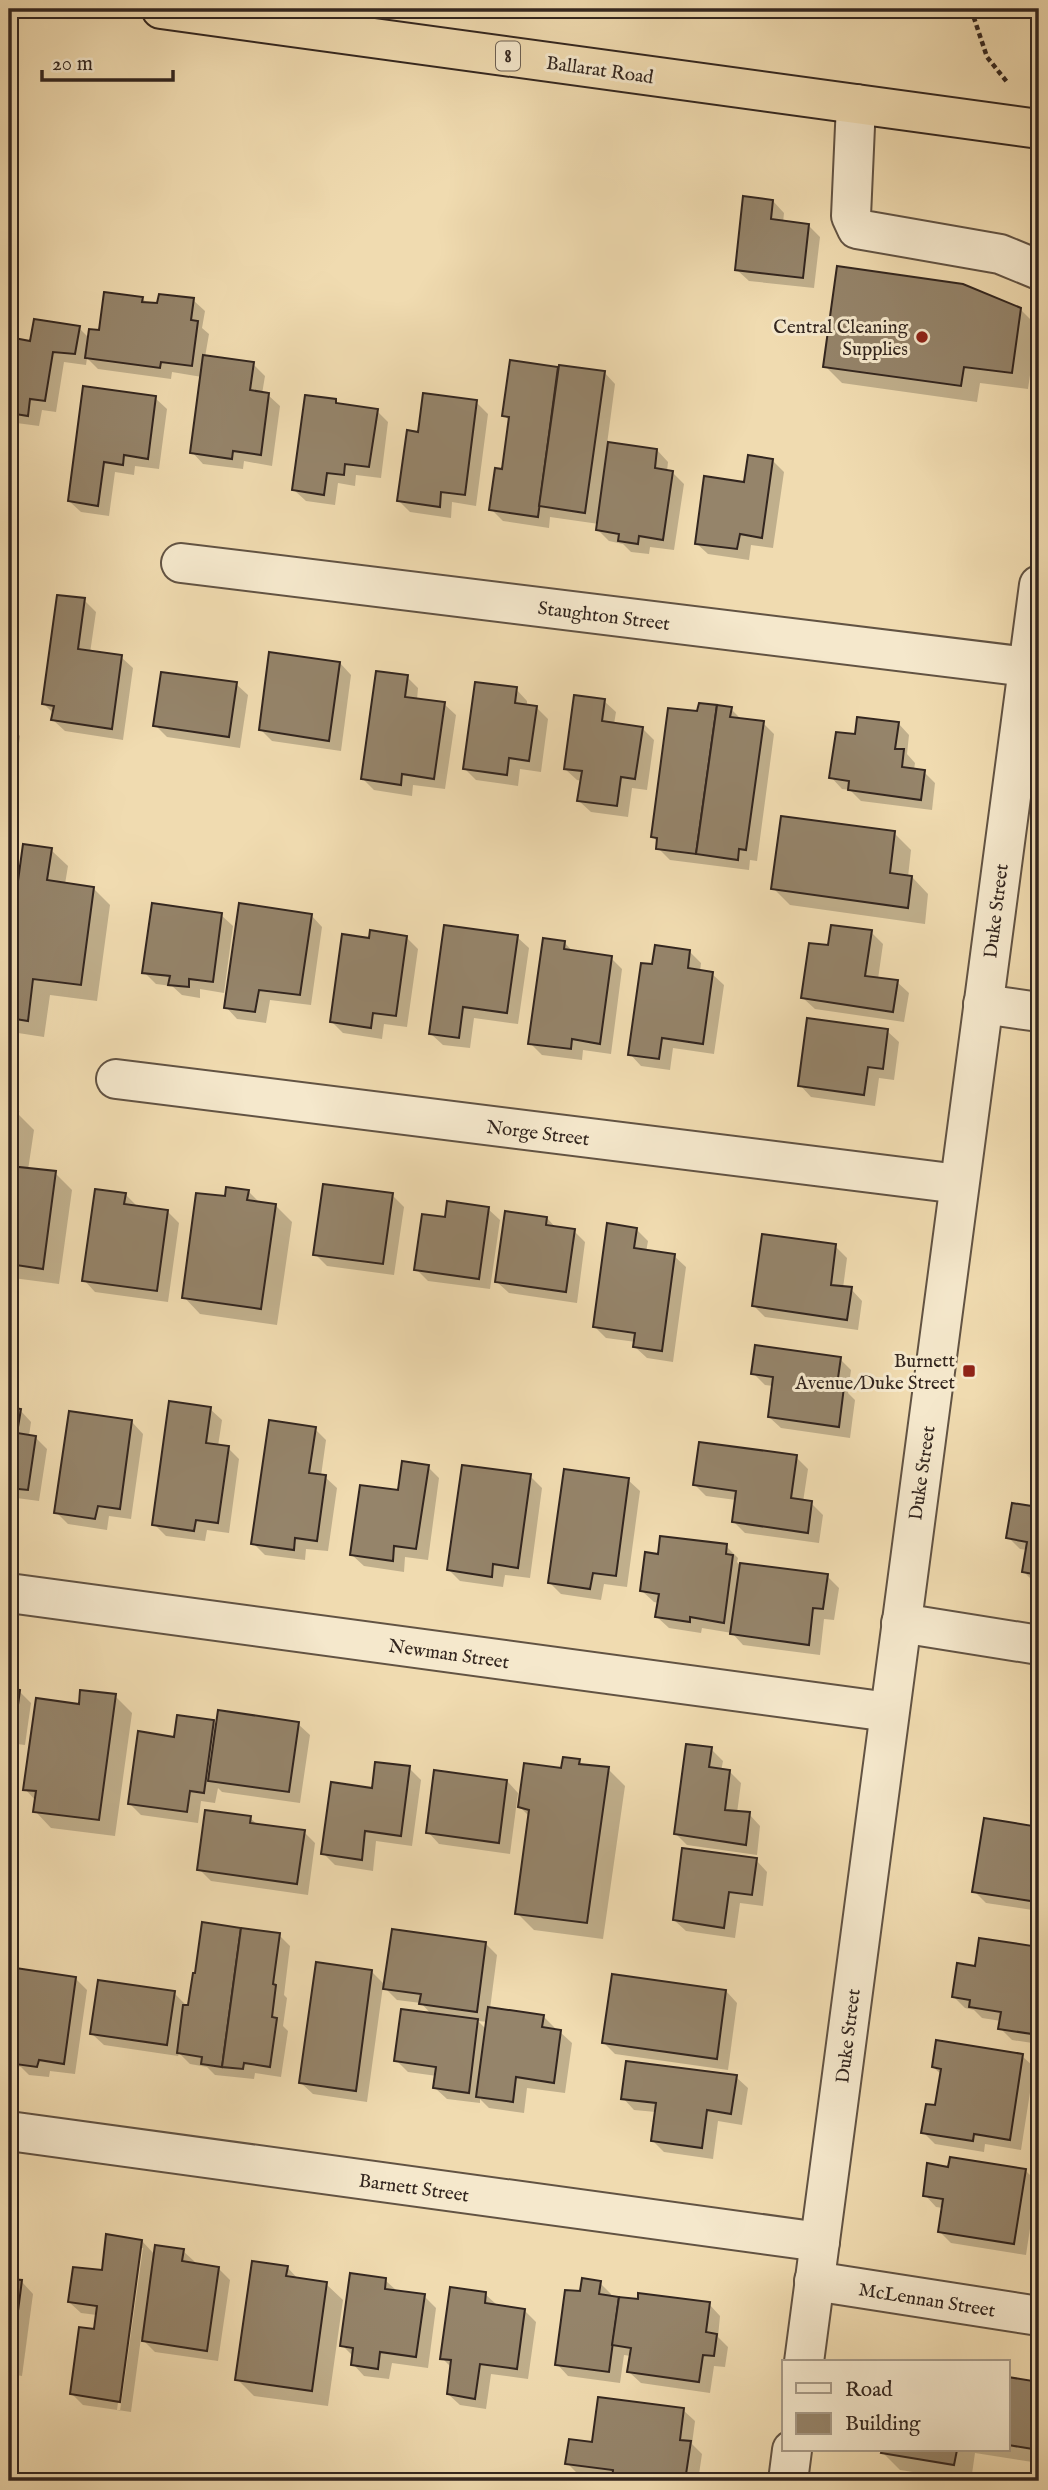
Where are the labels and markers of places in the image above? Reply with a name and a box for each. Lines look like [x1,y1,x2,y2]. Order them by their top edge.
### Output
place label: Central Cleaning Supplies [773,316,909,362]
marker: Central Cleaning Supplies [914,329,930,345]
place label: Burnett Avenue/Duke Street [794,1350,955,1396]
marker: Burnett Avenue/Duke Street [961,1363,977,1379]

